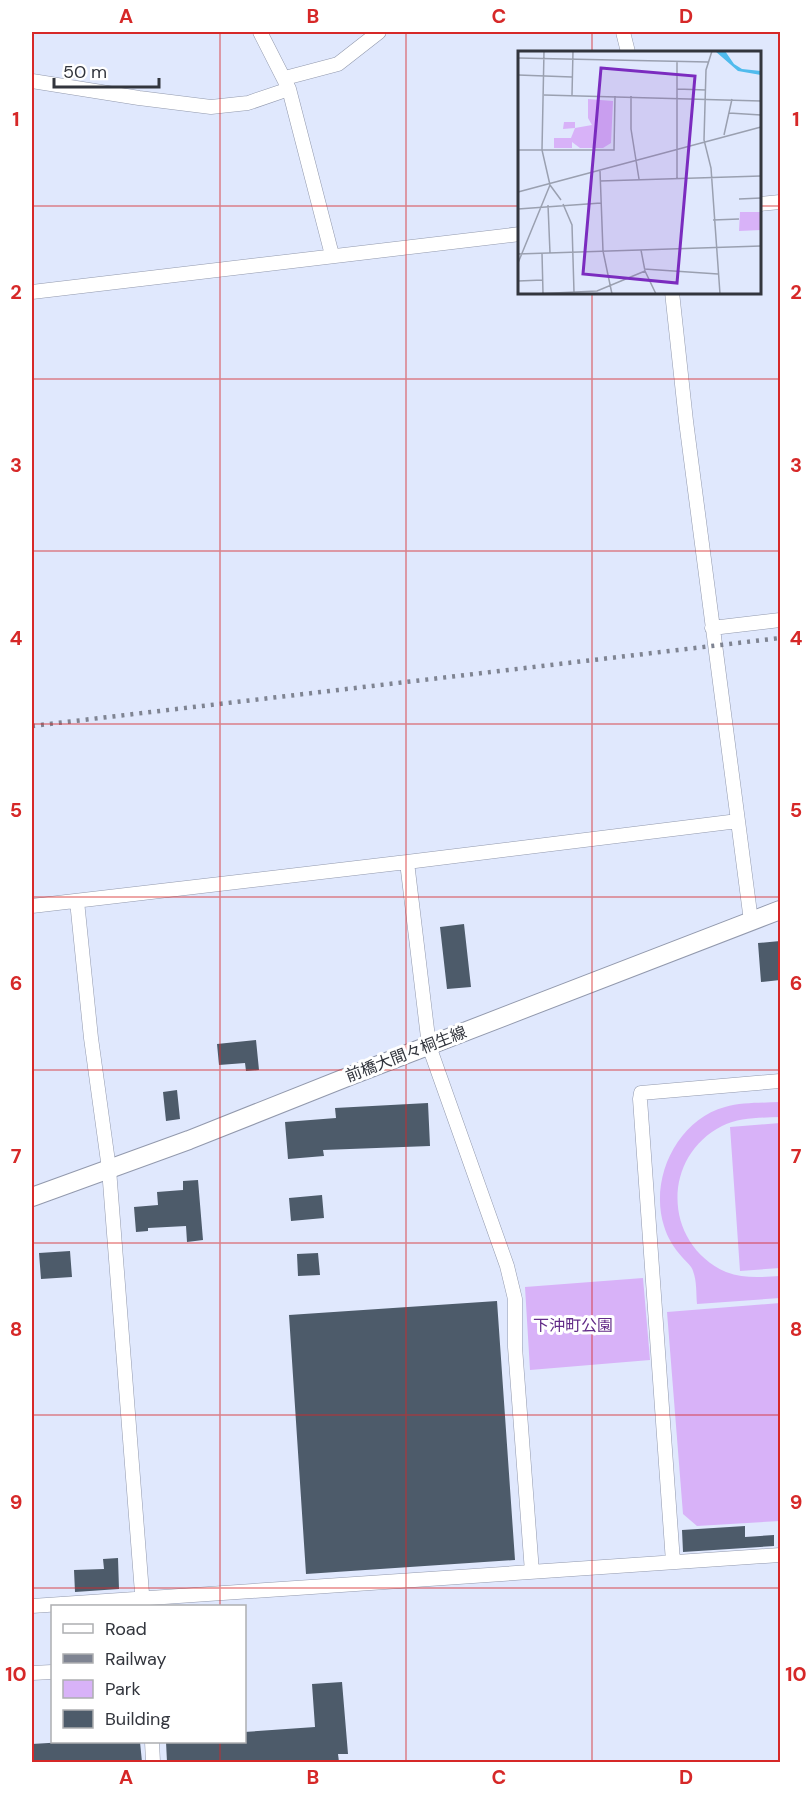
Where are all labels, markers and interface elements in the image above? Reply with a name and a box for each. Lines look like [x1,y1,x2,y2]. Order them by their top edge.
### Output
text: A [119,3,133,29]
text: B [307,3,319,29]
text: C [492,3,506,29]
text: D [679,3,693,29]
scale bar [54,51,159,89]
inset map [518,51,761,294]
text: 50 m [63,60,107,84]
text: 1 [12,106,20,132]
text: 1 [792,106,800,132]
text: 2 [10,279,22,305]
text: 2 [790,279,802,305]
text: 3 [10,452,22,478]
text: 3 [790,452,802,478]
text: 4 [10,625,23,651]
text: 4 [790,625,803,651]
text: 5 [10,797,22,823]
text: 5 [790,797,802,823]
text: 6 [10,970,22,996]
text: 6 [790,970,802,996]
street label: 前橋大間々桐生線 [342,1021,470,1087]
text: 7 [11,1143,22,1169]
text: 7 [791,1143,802,1169]
park label: 下沖町公園 [533,1315,613,1336]
text: 8 [10,1316,22,1342]
text: 8 [790,1316,802,1342]
text: 9 [10,1489,22,1515]
text: 9 [790,1489,802,1515]
legend [51,1605,246,1743]
text: Road [105,1617,147,1641]
text: Railway [105,1647,167,1671]
text: 10 [5,1661,27,1687]
text: 10 [785,1661,807,1687]
text: Park [105,1677,141,1701]
text: Building [105,1707,170,1731]
text: A [119,1764,133,1790]
text: B [307,1764,319,1790]
text: C [492,1764,506,1790]
text: D [679,1764,693,1790]

